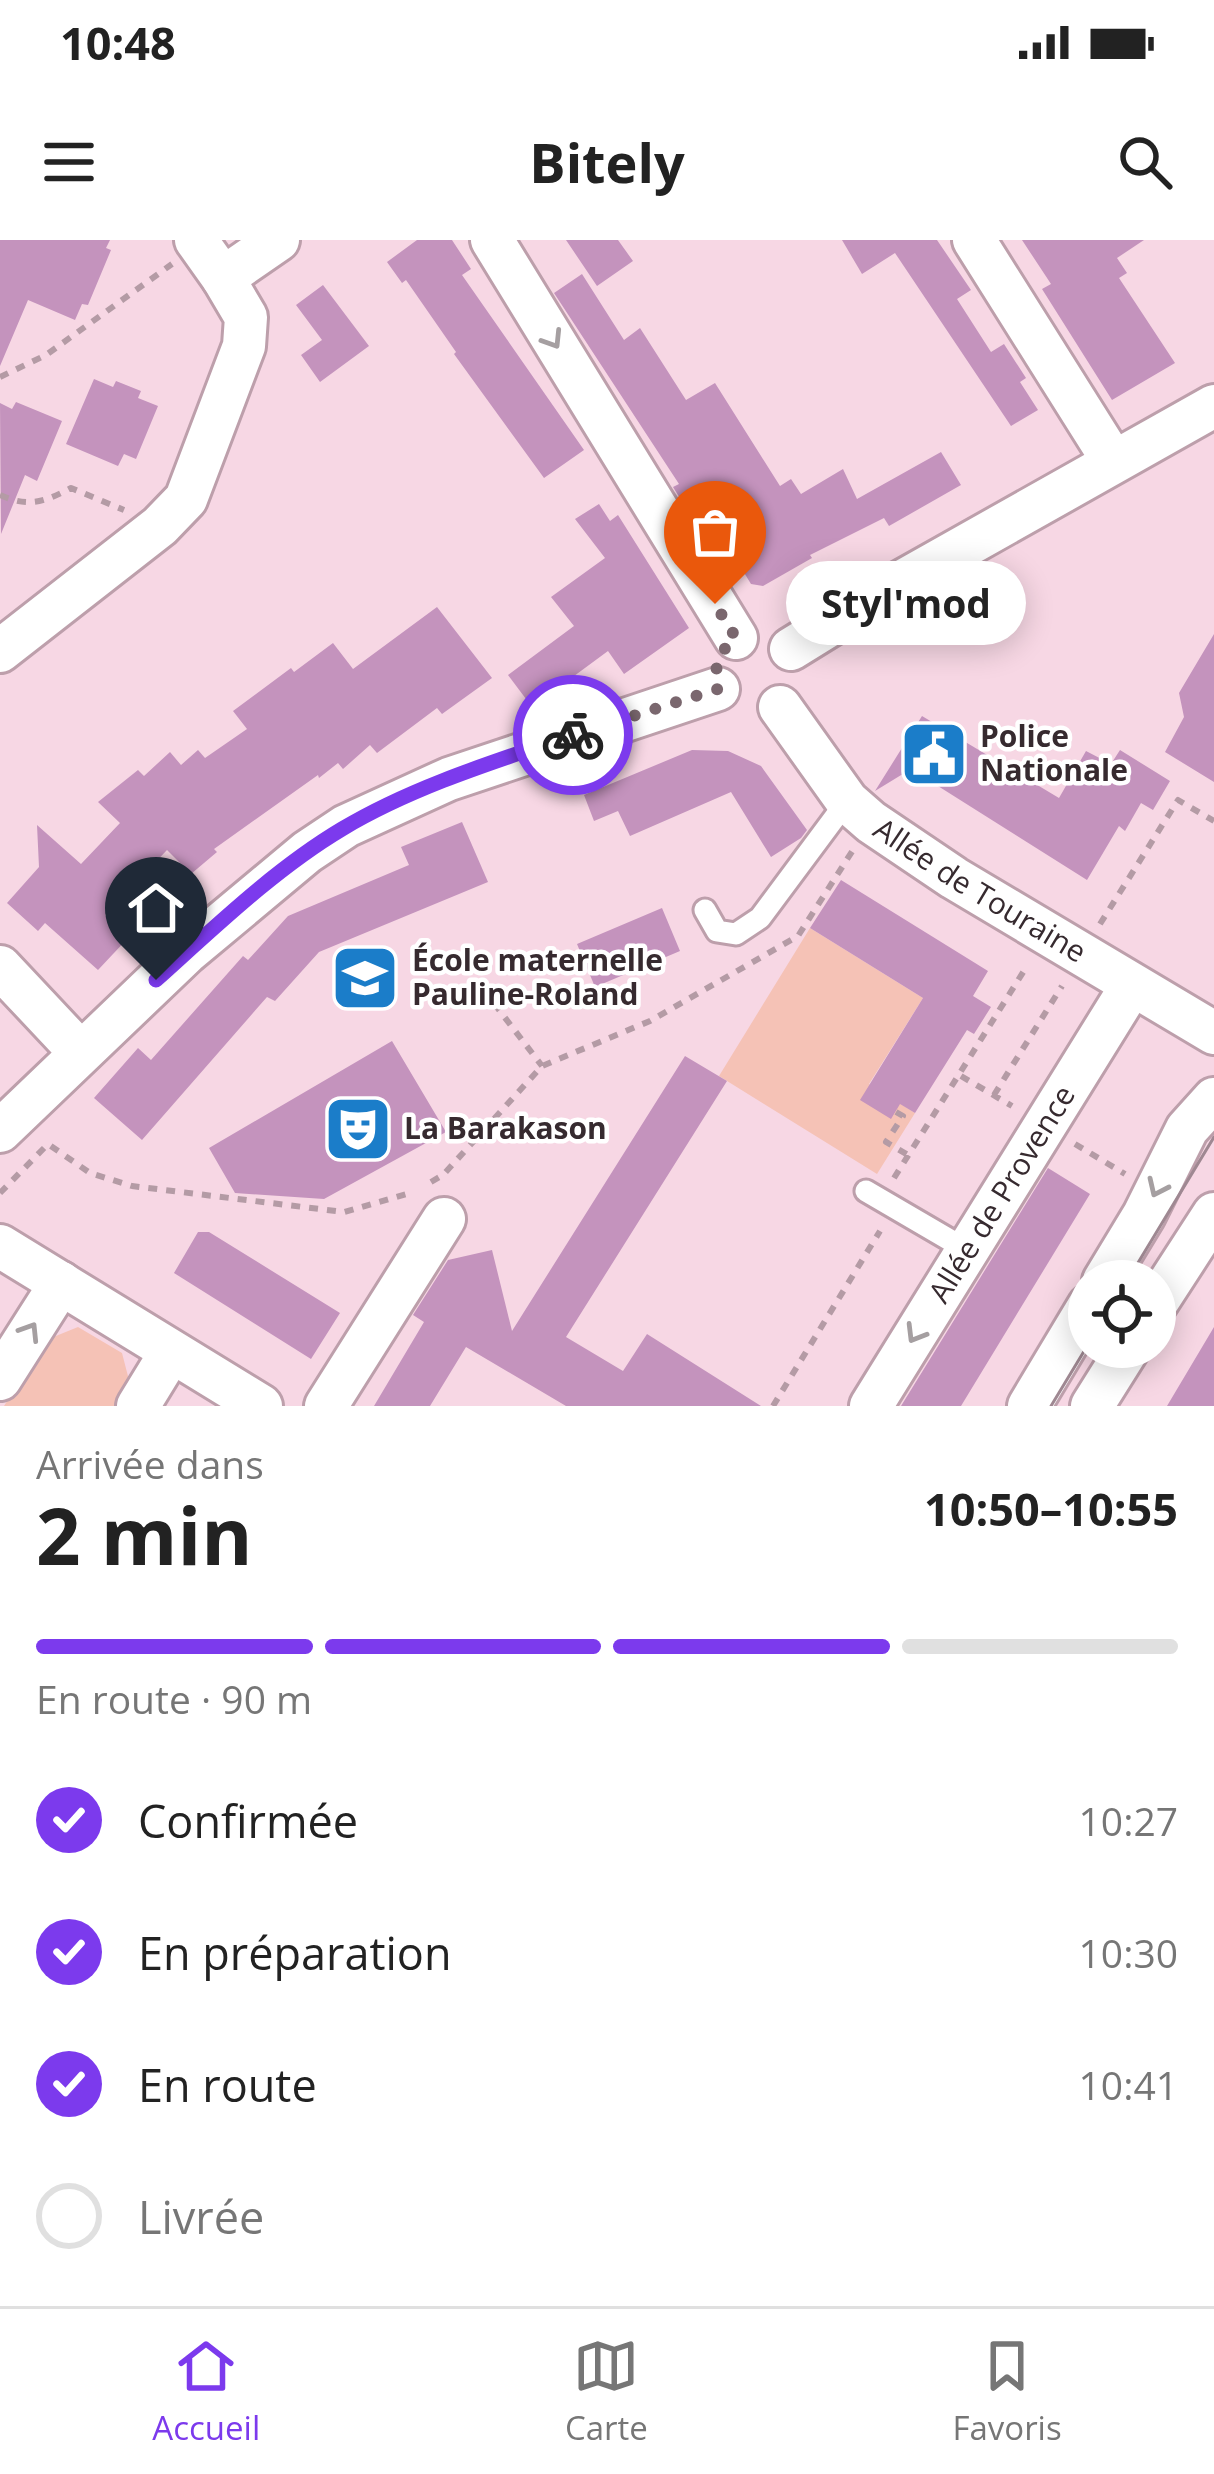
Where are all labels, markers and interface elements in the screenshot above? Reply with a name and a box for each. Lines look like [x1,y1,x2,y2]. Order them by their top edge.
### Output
text: 10:48 [60,12,176,73]
text: Bitely [529,125,685,199]
icon: menu [36,129,102,195]
icon: search [1112,129,1178,195]
one-way arrow [539,327,561,349]
pin [664,481,766,604]
icon: bag [682,499,748,565]
callout: Styl'mod [787,562,1027,646]
text: Styl'mod [821,576,991,629]
courier [513,675,633,795]
icon: bike [540,702,606,768]
place label: Police Nationale [980,715,1128,790]
public building icon: Police Nationale [899,719,969,789]
street label: Allée de Touraine [866,808,1094,971]
pin [105,857,207,980]
icon: home [123,875,189,941]
place label: École maternelle Pauline-Roland [412,939,663,1014]
school or university icon: École maternelle Pauline-Roland [330,943,400,1013]
street label: Allée de Provence [918,1077,1084,1310]
theatre icon: La Barakason [323,1094,393,1164]
place label: La Barakason [404,1107,607,1148]
one-way arrow [1148,1176,1171,1197]
map controls [1068,1260,1176,1368]
button: locate [1068,1260,1176,1368]
one-way arrow [907,1321,929,1343]
one-way arrow [16,1322,39,1344]
text: Arrivée dans [36,1437,264,1490]
text: 10:50–10:55 [924,1478,1178,1539]
text: 2 min [36,1482,253,1588]
text: En route · 90 m [36,1672,312,1725]
icon: check [36,1787,102,1853]
text: Confirmée [138,1790,358,1851]
text: 10:27 [1079,1794,1178,1847]
icon: check [36,1919,102,1985]
text: En préparation [138,1922,451,1983]
text: 10:30 [1079,1926,1178,1979]
icon: check [36,2051,102,2117]
text: En route [138,2054,317,2115]
text: 10:41 [1079,2058,1178,2111]
text: Livrée [138,2186,264,2247]
tab: Accueil [152,2333,260,2450]
tab: Carte [565,2333,648,2450]
tab: Favoris [952,2333,1062,2450]

